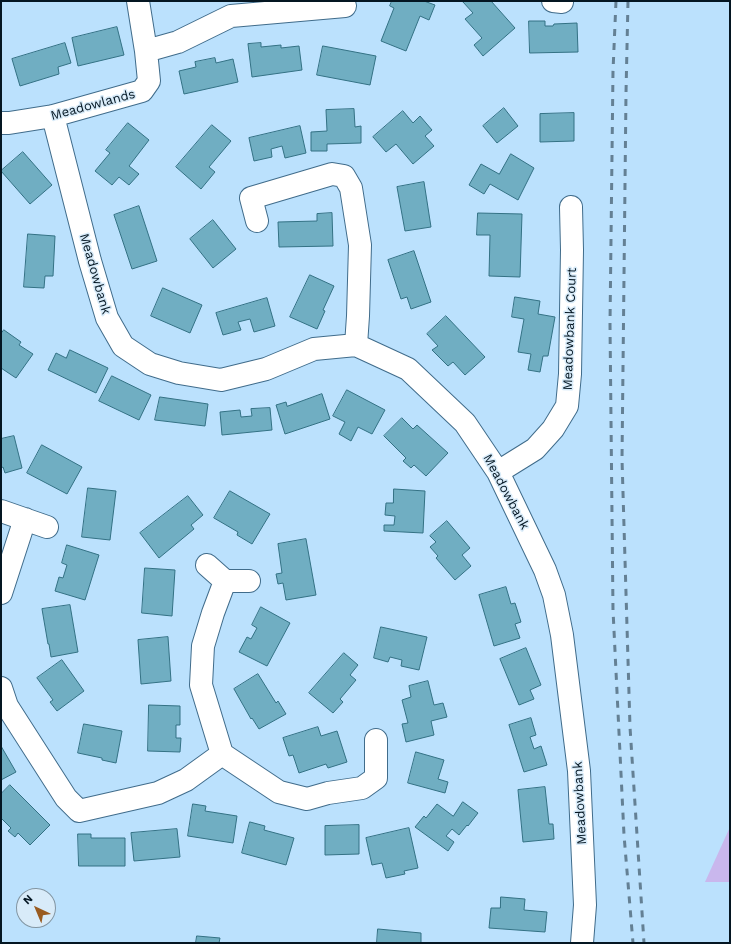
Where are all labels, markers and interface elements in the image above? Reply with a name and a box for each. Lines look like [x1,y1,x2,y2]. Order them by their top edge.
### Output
street label: Meadowlands [49,86,137,124]
street label: Meadowbank [76,232,114,316]
street label: Meadowbank Court [560,267,580,391]
street label: Meadowbank [480,452,532,532]
street label: Meadowbank [570,761,590,845]
north arrow [16,888,56,928]
text: N [21,892,35,907]

